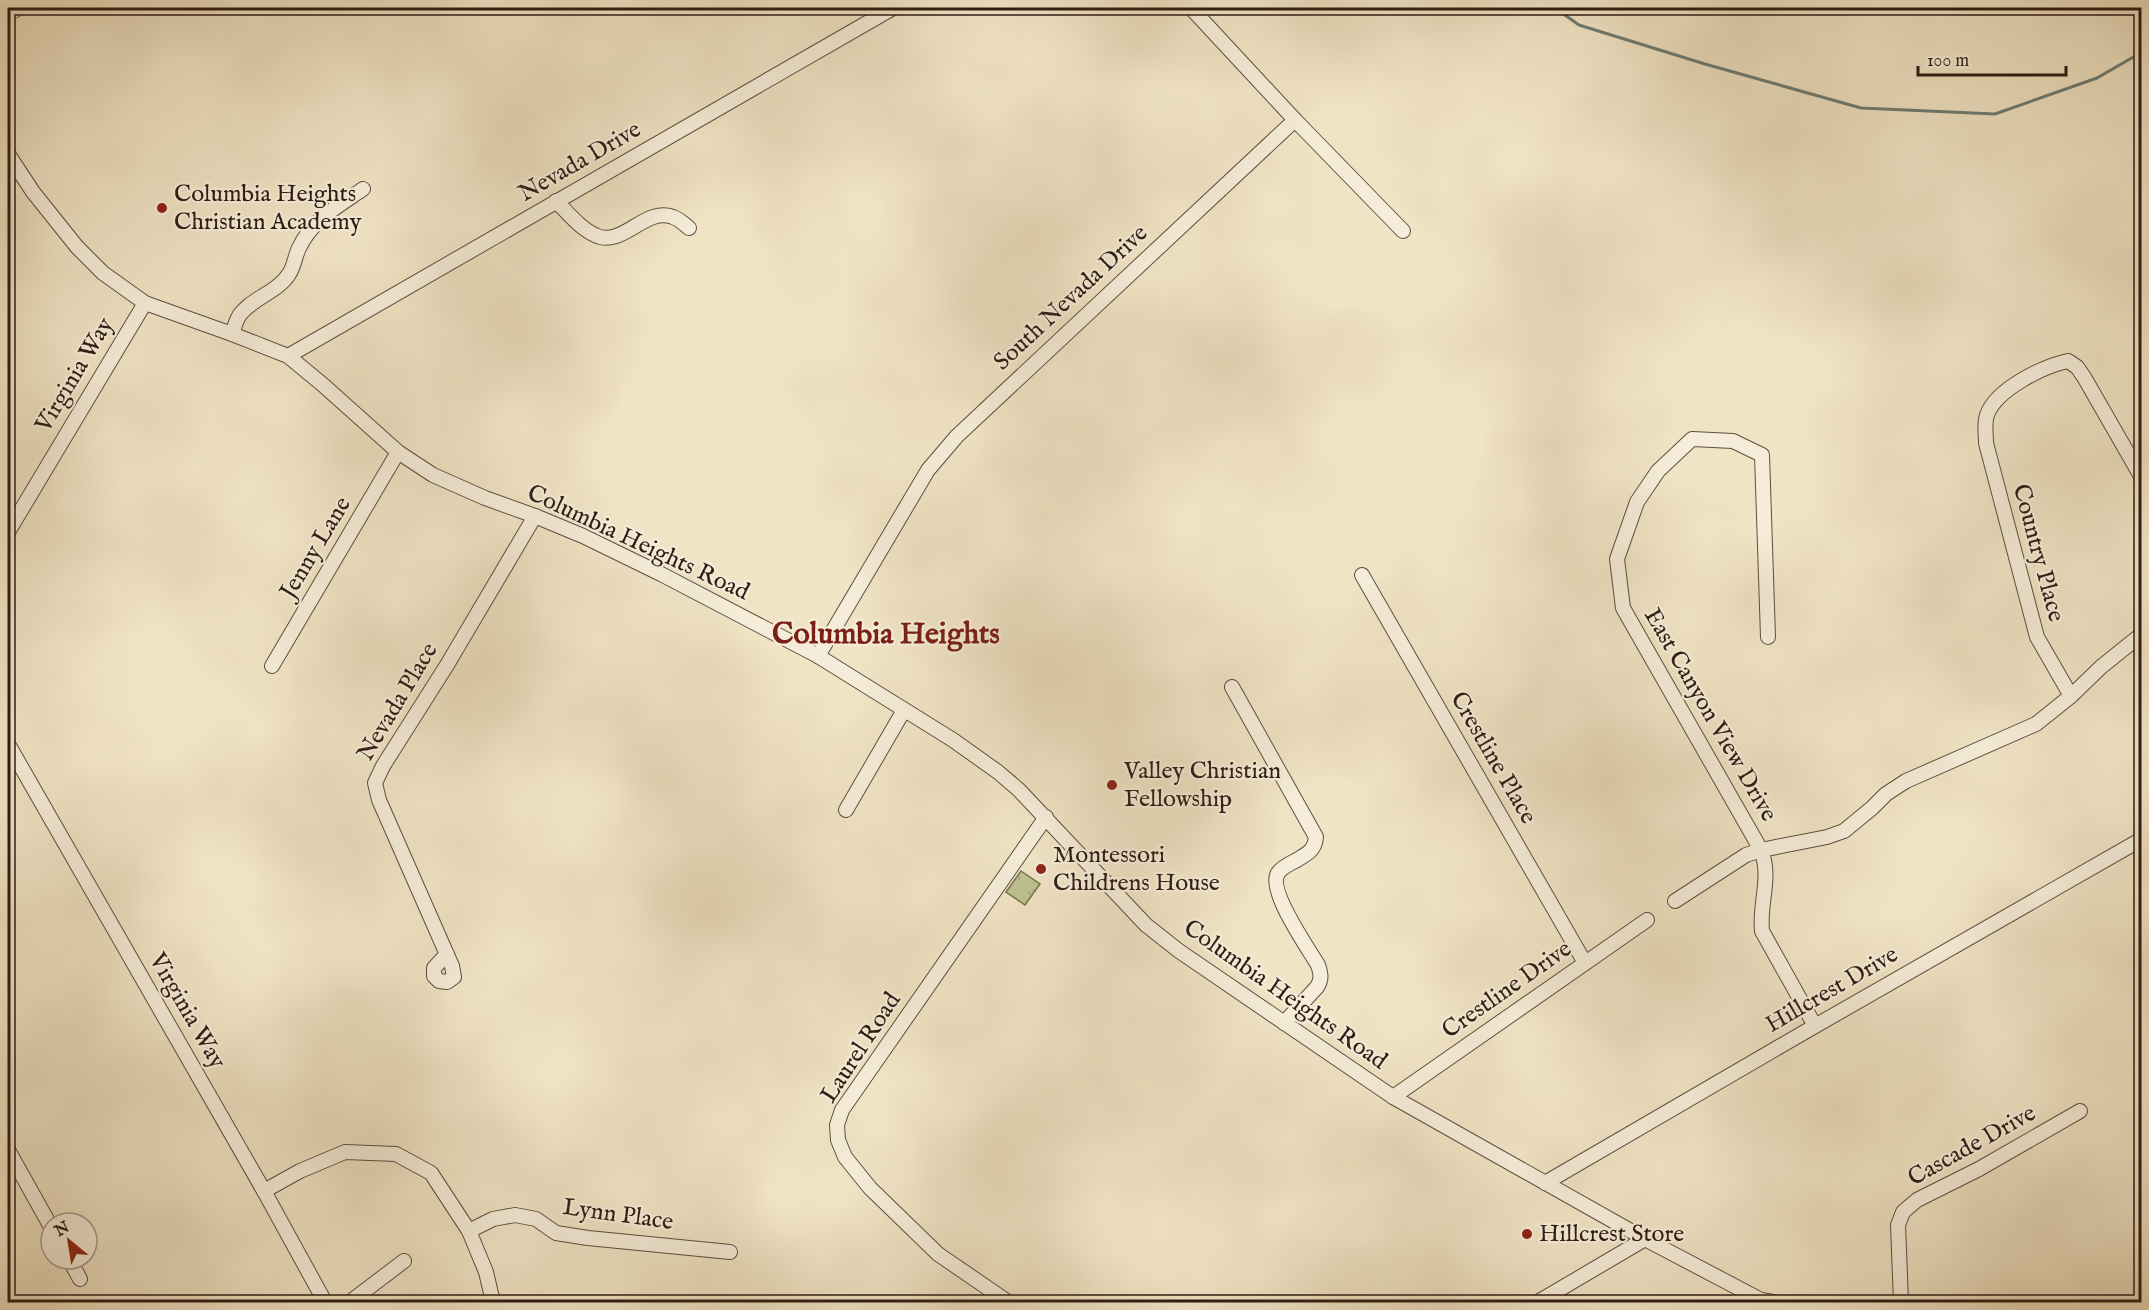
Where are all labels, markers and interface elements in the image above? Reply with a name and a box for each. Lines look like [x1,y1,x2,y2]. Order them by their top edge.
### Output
scale bar [1918,39,2066,77]
text: 100 m [1927,50,1969,73]
street label: Nevada Drive [513,114,647,210]
place label: Columbia Heights Christian Academy [174,179,362,238]
marker: Columbia Heights Christian Academy [155,201,169,215]
street label: South Nevada Drive [987,218,1155,378]
street label: Virginia Way [28,312,121,439]
street label: Columbia Heights Road [522,478,754,608]
street label: Country Place [2005,481,2071,625]
street label: Jenny Lane [272,491,359,607]
street label: East Canyon View Drive [1636,603,1784,827]
district label: Columbia Heights [772,616,1000,654]
street label: Nevada Place [351,637,445,767]
street label: Crestline Place [1443,686,1543,830]
place label: Valley Christian Fellowship [1123,756,1281,815]
marker: Valley Christian Fellowship [1105,778,1119,792]
place label: Montessori Childrens House [1053,840,1220,899]
marker: Montessori Childrens House [1034,862,1048,876]
street label: Columbia Heights Road [1177,913,1393,1077]
street label: Crestline Drive [1436,934,1578,1046]
street label: Hillcrest Drive [1760,940,1904,1040]
street label: Virginia Way [141,947,233,1075]
street label: Laurel Road [814,987,908,1109]
street label: Cascade Drive [1903,1098,2041,1194]
street label: Lynn Place [561,1192,675,1238]
north arrow [39,1211,99,1271]
text: N [51,1218,74,1242]
place label: Hillcrest Store [1539,1219,1684,1250]
marker: Hillcrest Store [1520,1227,1534,1241]

